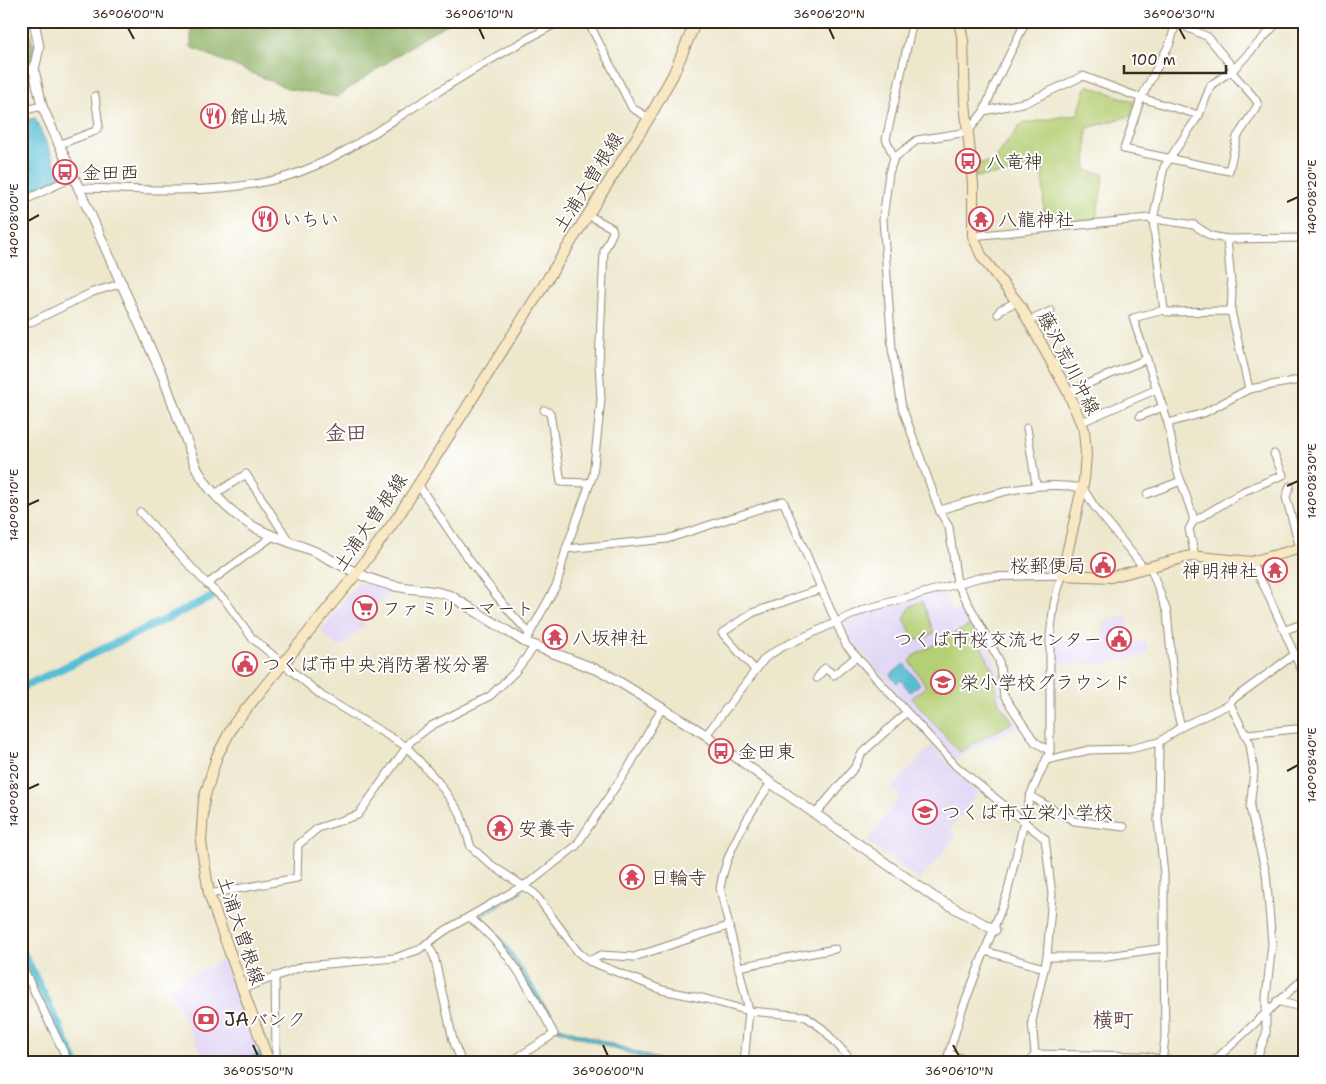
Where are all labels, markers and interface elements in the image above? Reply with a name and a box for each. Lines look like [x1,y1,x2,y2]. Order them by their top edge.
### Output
text: 36°06'00"N [92,6,164,22]
text: 36°06'10"N [445,6,513,22]
text: 36°06'20"N [793,6,865,22]
text: 36°06'30"N [1143,6,1215,22]
scale bar [1124,42,1226,74]
text: 100 m [1131,50,1176,70]
restaurant icon: 館山城 [200,103,226,129]
place label: 館山城 [230,104,287,129]
street label: 土浦大曽根線 [547,127,629,237]
bus stop icon: 八竜神 [955,148,981,174]
place label: 八竜神 [986,149,1043,174]
bus stop icon: 金田西 [52,159,78,185]
text: 140°08'20"E [1304,159,1320,235]
place label: 金田西 [82,160,139,185]
text: 140°08'00"E [6,183,22,259]
restaurant icon: いちい [252,206,278,232]
temple icon: 八龍神社 [968,206,994,232]
place label: いちい [282,207,339,232]
place label: 八龍神社 [998,207,1074,232]
street label: 藤沢荒川沖線 [1032,307,1106,419]
district label: 金田 [325,419,367,447]
text: 140°08'30"E [1304,443,1320,519]
street label: 土浦大曽根線 [327,468,413,576]
text: 140°08'10"E [6,469,22,541]
public building icon: 桜郵便局 [1090,552,1116,578]
place label: 桜郵便局 [1010,553,1086,578]
temple icon: 神明神社 [1262,557,1288,583]
place label: 神明神社 [1182,558,1258,583]
supermarket icon: ファミリーマート [352,595,378,621]
place label: ファミリーマート [382,596,534,621]
temple icon: 八坂神社 [542,624,568,650]
place label: 八坂神社 [572,625,648,650]
public building icon: つくば市桜交流センター [1106,626,1132,652]
place label: つくば市桜交流センター [894,627,1102,652]
public building icon: つくば市中央消防署桜分署 [232,651,258,677]
place label: つくば市中央消防署桜分署 [262,652,490,677]
school or university icon: 栄小学校グラウンド [930,669,956,695]
place label: 栄小学校グラウンド [960,670,1131,695]
text: 140°08'40"E [1304,727,1320,803]
bus stop icon: 金田東 [708,738,734,764]
place label: 金田東 [738,739,795,764]
text: 140°08'20"E [6,751,22,827]
school or university icon: つくば市立栄小学校 [912,799,938,825]
place label: つくば市立栄小学校 [942,800,1113,825]
temple icon: 安養寺 [487,815,513,841]
place label: 安養寺 [518,816,575,841]
temple icon: 日輪寺 [619,864,645,890]
place label: 日輪寺 [650,865,707,890]
street label: 土浦大曽根線 [211,872,271,988]
bank icon: JAバンク [193,1006,219,1032]
district label: 横町 [1092,1006,1134,1034]
place label: JAバンク [224,1007,306,1032]
text: 36°05'50"N [223,1063,294,1079]
text: 36°06'00"N [572,1063,644,1079]
text: 36°06'10"N [925,1063,993,1079]

